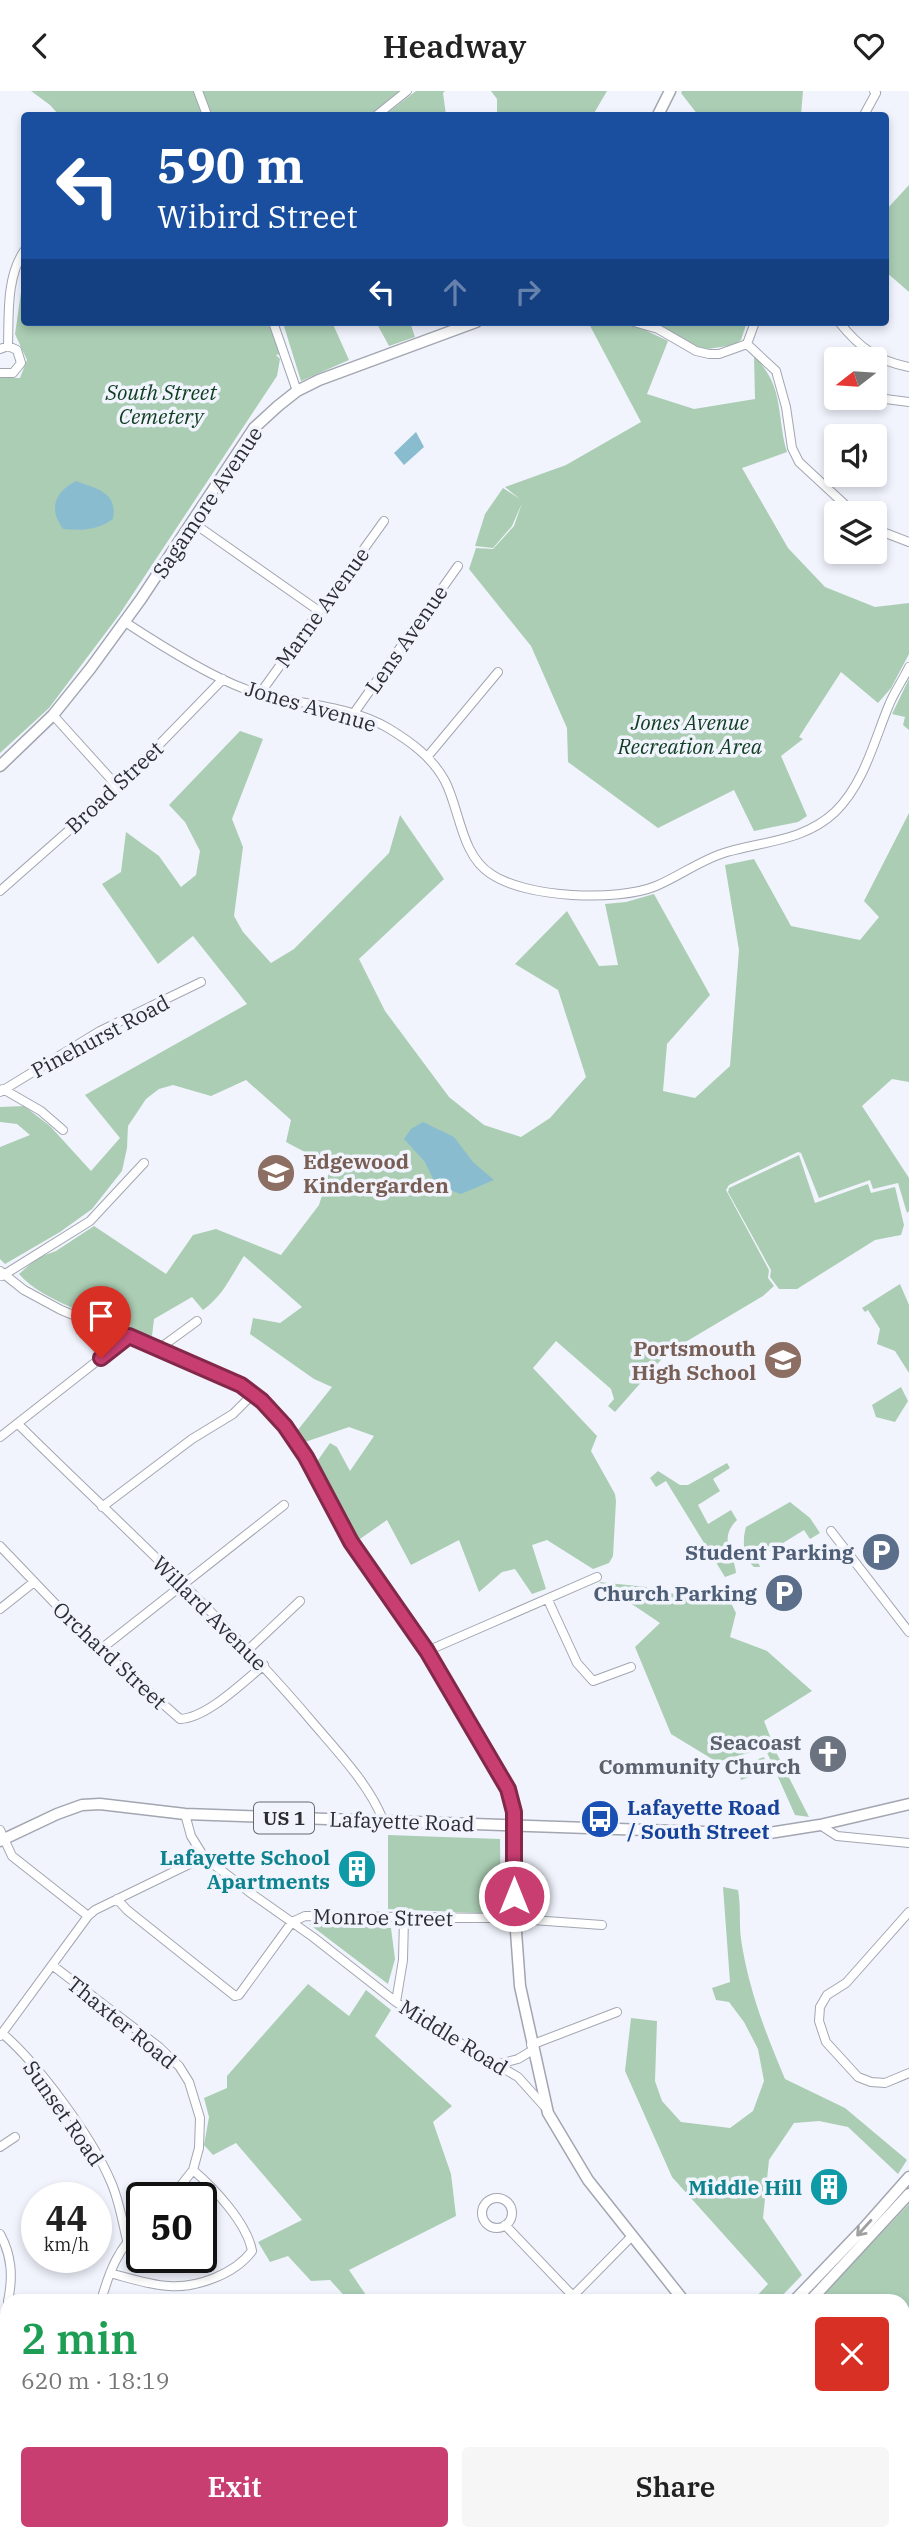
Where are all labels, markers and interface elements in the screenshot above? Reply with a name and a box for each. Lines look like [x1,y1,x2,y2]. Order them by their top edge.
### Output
text: Headway [383,25,526,67]
icon: back [21,27,59,65]
icon: heart [850,27,888,65]
text: 590 m [157,133,304,196]
icon: left [42,140,133,231]
text: Wibird Street [157,195,358,237]
icon: left [363,273,401,311]
icon: ahead [436,273,474,311]
icon: right [509,273,547,311]
north arrow [824,347,887,409]
map controls [824,347,887,564]
park label: South Street Cemetery [104,378,217,430]
street label: Sagamore Avenue [146,421,268,583]
button: sound [824,424,887,487]
button: layers [824,501,887,564]
street label: Marne Avenue [269,541,375,673]
street label: Lens Avenue [358,579,454,699]
street label: Jones Avenue [242,674,380,738]
park label: Jones Avenue Recreation Area [617,708,763,760]
street label: Broad Street [59,735,169,839]
street label: Pinehurst Road [26,988,174,1084]
place label: Edgewood Kindergarden [303,1147,449,1199]
school or university icon: Edgewood Kindergarden [255,1152,297,1194]
pin [71,1286,131,1358]
icon: arrive [82,1297,120,1335]
place label: Portsmouth High School [632,1334,756,1386]
school or university icon: Portsmouth High School [762,1339,804,1381]
parking icon: Student Parking [860,1531,902,1573]
place label: Student Parking [685,1538,855,1566]
street label: Willard Avenue [147,1550,273,1676]
parking icon: Church Parking [763,1572,805,1614]
place label: Church Parking [593,1579,758,1607]
street label: Orchard Street [47,1595,173,1715]
place label: Seacoast Community Church [598,1728,801,1780]
church icon: Seacoast Community Church [807,1733,849,1775]
place label: Lafayette Road / South Street [627,1793,780,1845]
bus stop icon: Lafayette Road / South Street [579,1798,621,1840]
road number: US 1 [254,1803,314,1833]
street label: Lafayette Road [329,1804,475,1838]
place label: Lafayette School Apartments [160,1843,330,1895]
building icon: Lafayette School Apartments [336,1848,378,1890]
position arrow [477,1859,551,1933]
street label: Monroe Street [313,1902,453,1932]
street label: Thaxter Road [62,1969,183,2075]
street label: Middle Road [394,1993,514,2082]
street label: Sunset Road [17,2055,111,2171]
building icon: Middle Hill [808,2166,850,2208]
place label: Middle Hill [688,2173,802,2201]
speed limit sign: 50 [126,2182,217,2273]
text: 44 [45,2195,88,2241]
one-way arrow [856,2219,872,2237]
text: km/h [44,2233,89,2256]
text: 2 min [21,2311,138,2366]
button: close [815,2317,889,2391]
text: 620 m · 18:19 [21,2365,170,2395]
button: Exit [21,2447,448,2527]
button: Share [462,2447,889,2527]

